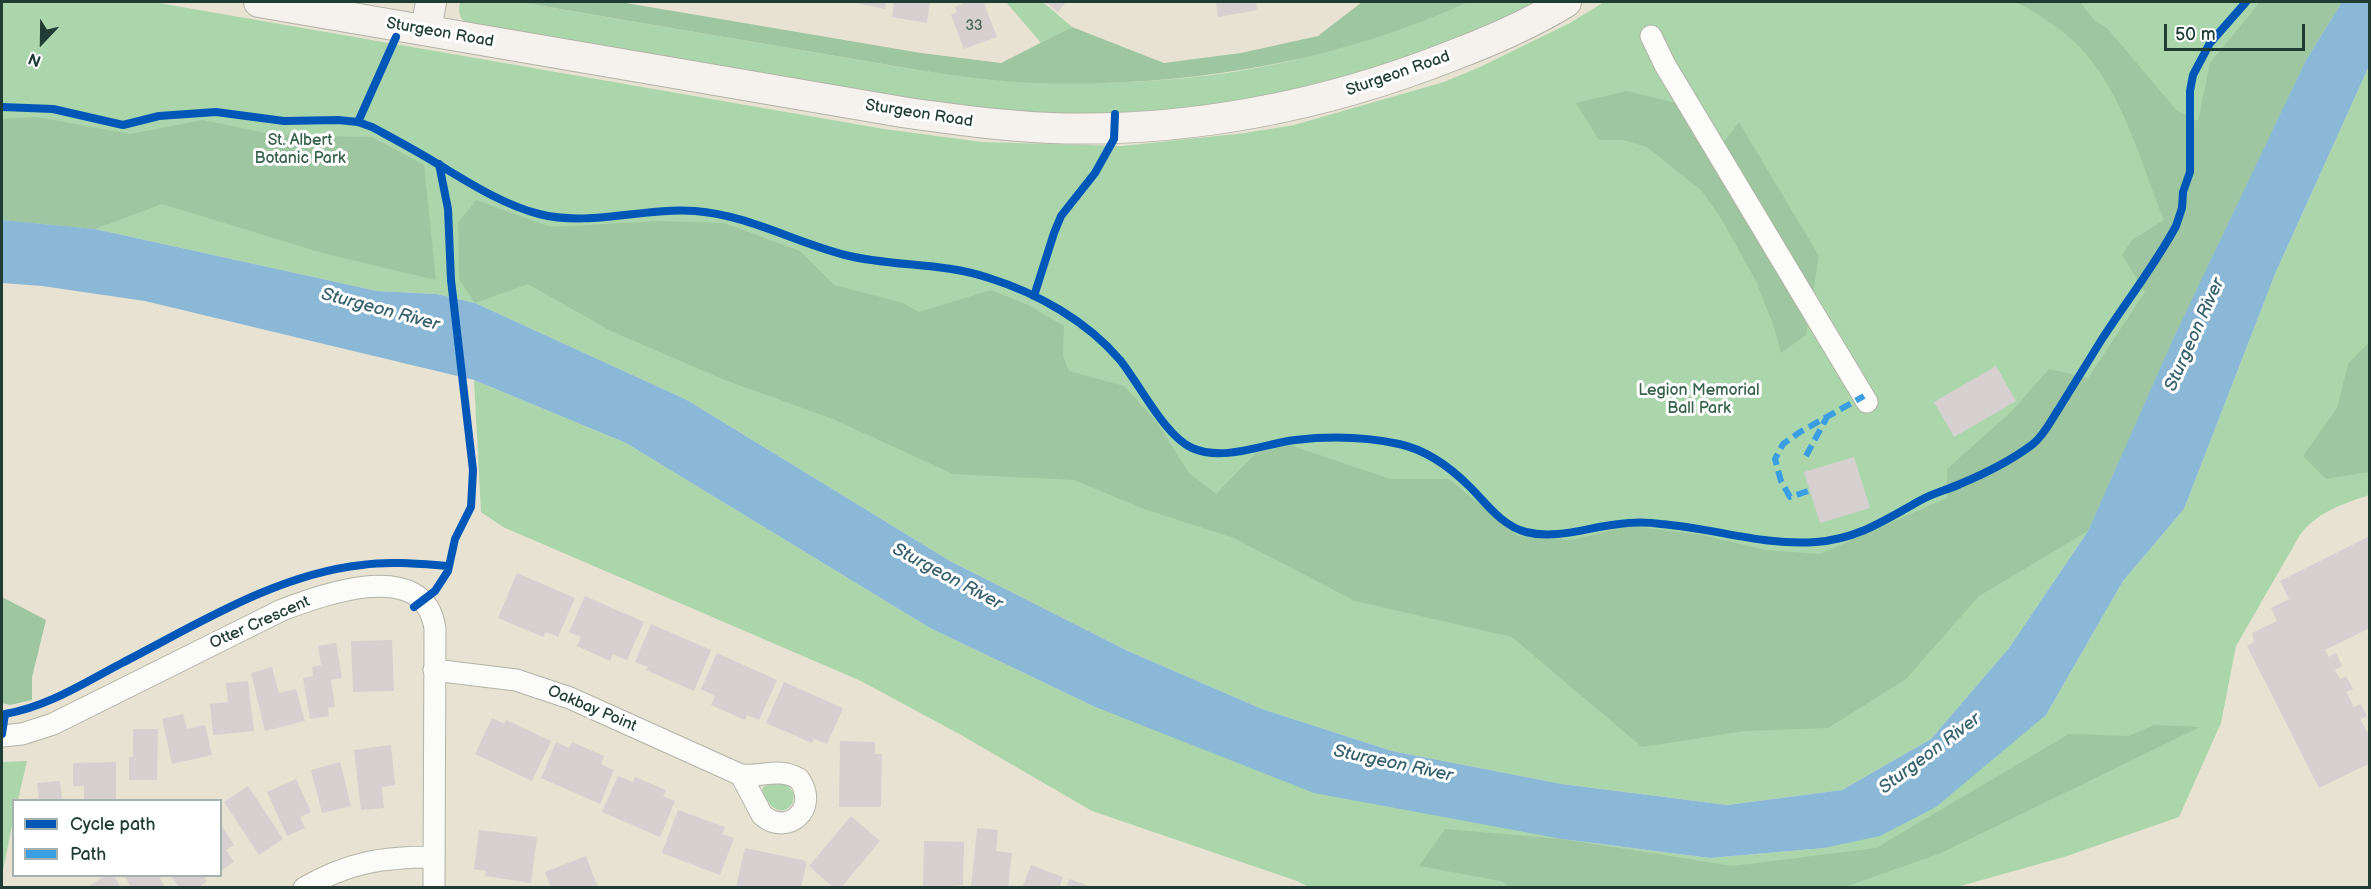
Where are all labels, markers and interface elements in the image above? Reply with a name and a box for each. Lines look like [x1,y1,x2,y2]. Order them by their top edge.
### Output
north arrow [12,12,72,72]
scale bar [2167,12,2308,50]
street label: Sturgeon Road [385,14,495,52]
house number: 33 [965,18,983,34]
text: 50 m [2175,24,2216,45]
street label: Sturgeon Road [1343,47,1453,101]
text: N [26,48,44,70]
street label: Sturgeon Road [864,96,974,132]
park label: St. Albert Botanic Park [254,131,346,169]
water label: Sturgeon River [2160,275,2230,395]
water label: Sturgeon River [319,284,441,336]
park label: Legion Memorial Ball Park [1638,381,1760,419]
water label: Sturgeon River [888,539,1006,615]
street label: Otter Crescent [207,592,313,654]
street label: Oakbay Point [545,682,639,736]
water label: Sturgeon River [1875,709,1985,799]
water label: Sturgeon River [1331,741,1455,787]
legend [12,799,222,877]
text: Cycle path [70,814,156,835]
text: Path [70,844,106,865]

